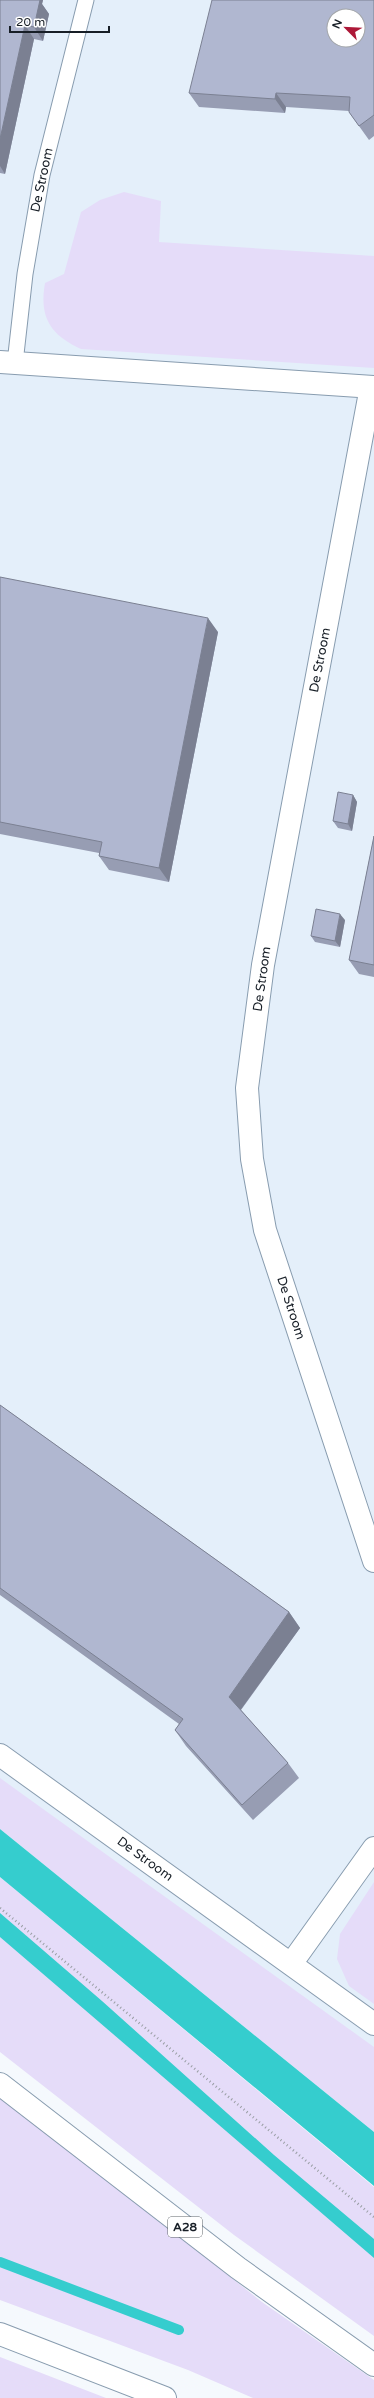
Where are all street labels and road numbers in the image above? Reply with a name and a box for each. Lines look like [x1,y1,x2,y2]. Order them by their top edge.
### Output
street label: De Stroom [27,146,57,214]
street label: De Stroom [306,626,334,694]
street label: De Stroom [250,945,274,1013]
street label: De Stroom [273,1274,309,1342]
street label: De Stroom [114,1833,176,1885]
road number: A28 [168,2217,202,2237]

